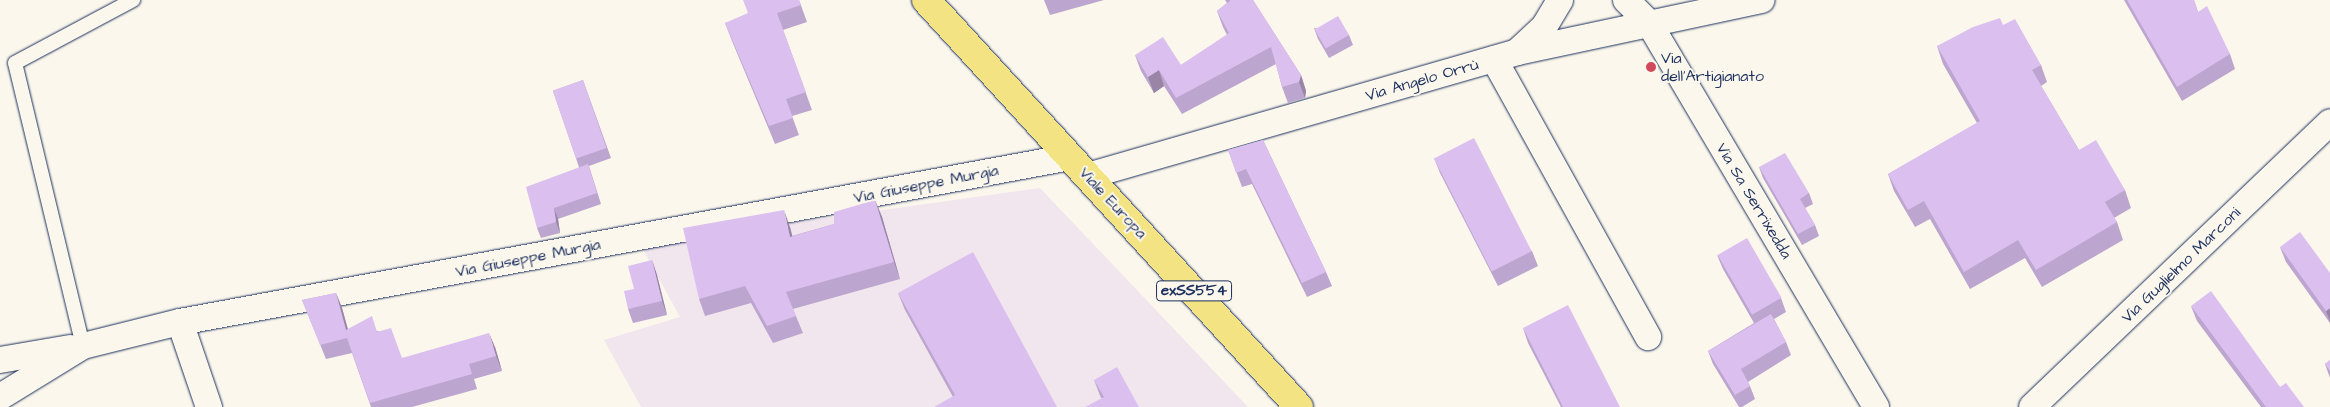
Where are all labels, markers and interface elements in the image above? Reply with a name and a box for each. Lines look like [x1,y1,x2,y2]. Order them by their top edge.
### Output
place label: Via dell'Artigianato [1661,48,1764,86]
street label: Via Angelo Orrù [1363,55,1481,105]
marker: Via dell'Artigianato [1645,61,1657,73]
street label: Via Sa Serrixedda [1712,140,1796,262]
street label: Via Giuseppe Murgia [852,161,1000,207]
street label: Viale Europa [1075,163,1151,243]
street label: Via Guglielmo Marconi [2117,203,2245,327]
street label: Via Giuseppe Murgia [454,235,602,281]
road number: exSS554 [1155,278,1233,304]

